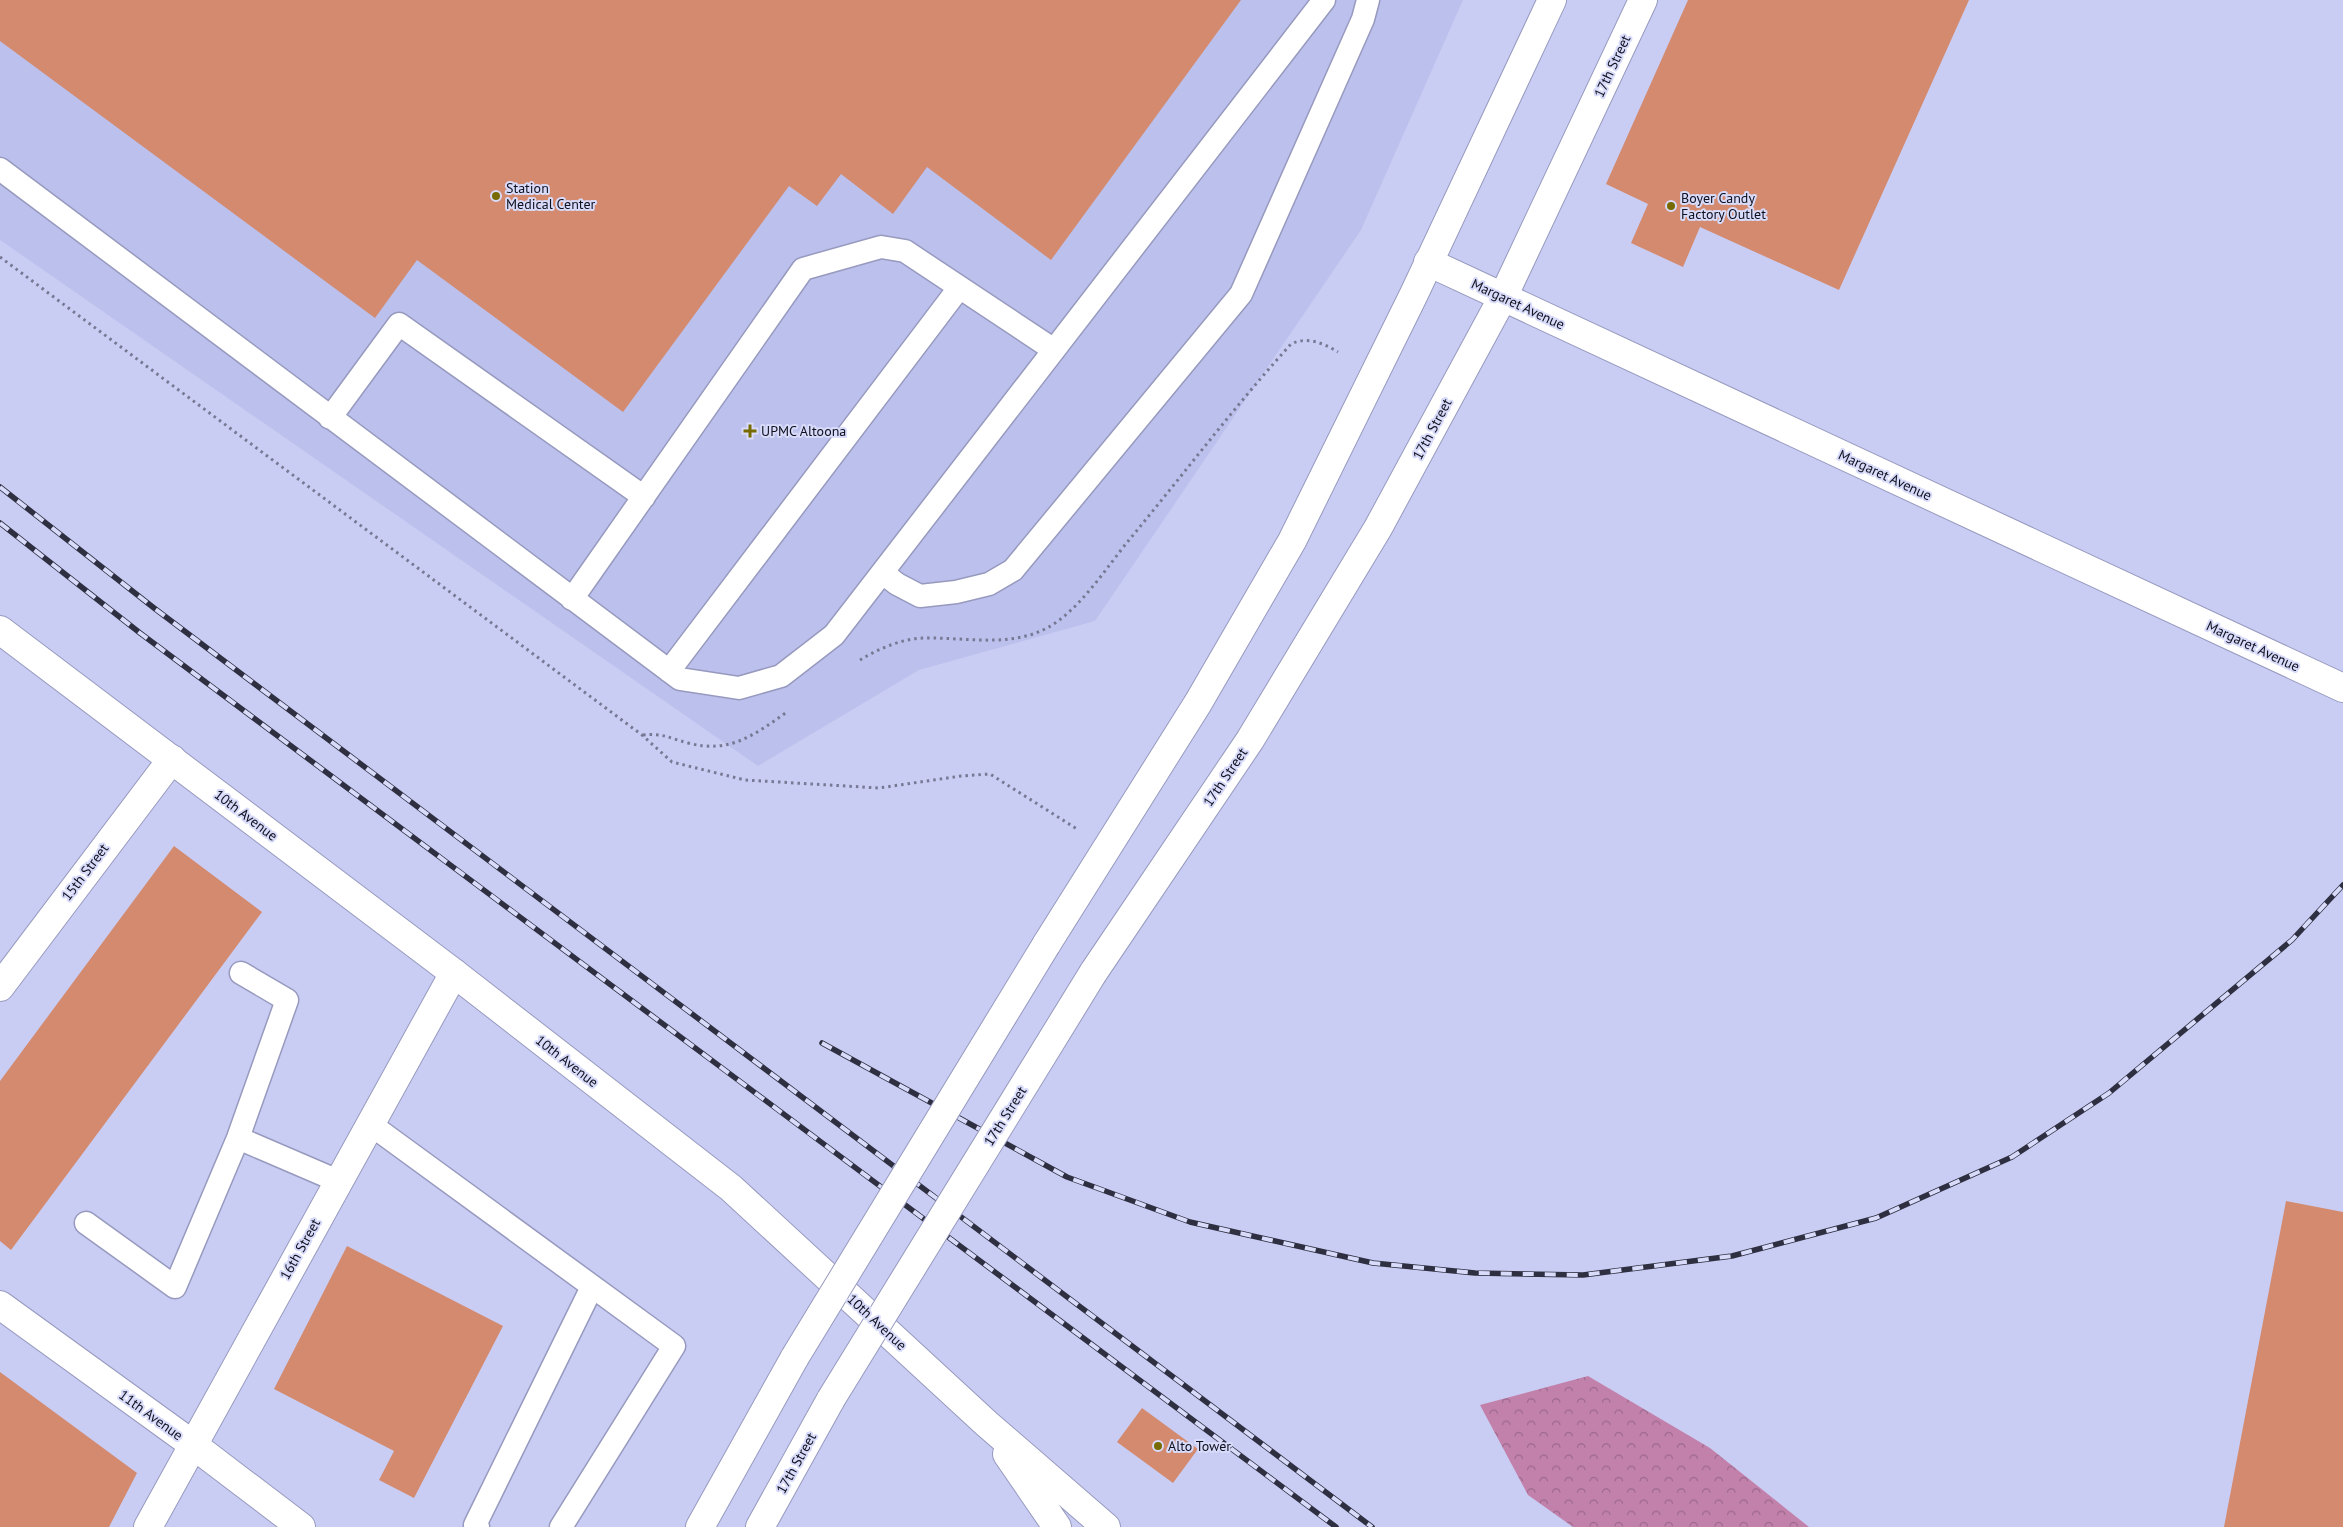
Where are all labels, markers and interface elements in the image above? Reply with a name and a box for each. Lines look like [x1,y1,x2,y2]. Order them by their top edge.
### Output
street label: 17th Street [1590,32,1634,100]
place label: Station Medical Center [506,179,596,213]
place label: Boyer Candy Factory Outlet [1681,189,1766,223]
marker: Station Medical Center [490,190,502,202]
marker: Boyer Candy Factory Outlet [1665,200,1677,212]
street label: Margaret Avenue [1468,275,1568,333]
street label: 17th Street [1408,395,1456,463]
place label: UPMC Altoona [761,422,846,440]
marker: UPMC Altoona [743,424,757,438]
street label: Margaret Avenue [1835,446,1935,504]
street label: Margaret Avenue [2203,617,2303,675]
street label: 17th Street [1199,744,1251,810]
street label: 10th Avenue [211,785,281,845]
street label: 15th Street [58,840,113,904]
street label: 10th Avenue [532,1031,602,1091]
street label: 17th Street [980,1083,1030,1149]
street label: 16th Street [276,1215,324,1283]
street label: 10th Avenue [844,1290,910,1354]
street label: 11th Avenue [115,1386,187,1444]
street label: 17th Street [772,1429,820,1497]
place label: Alto Tower [1168,1437,1231,1455]
marker: Alto Tower [1152,1440,1164,1452]

